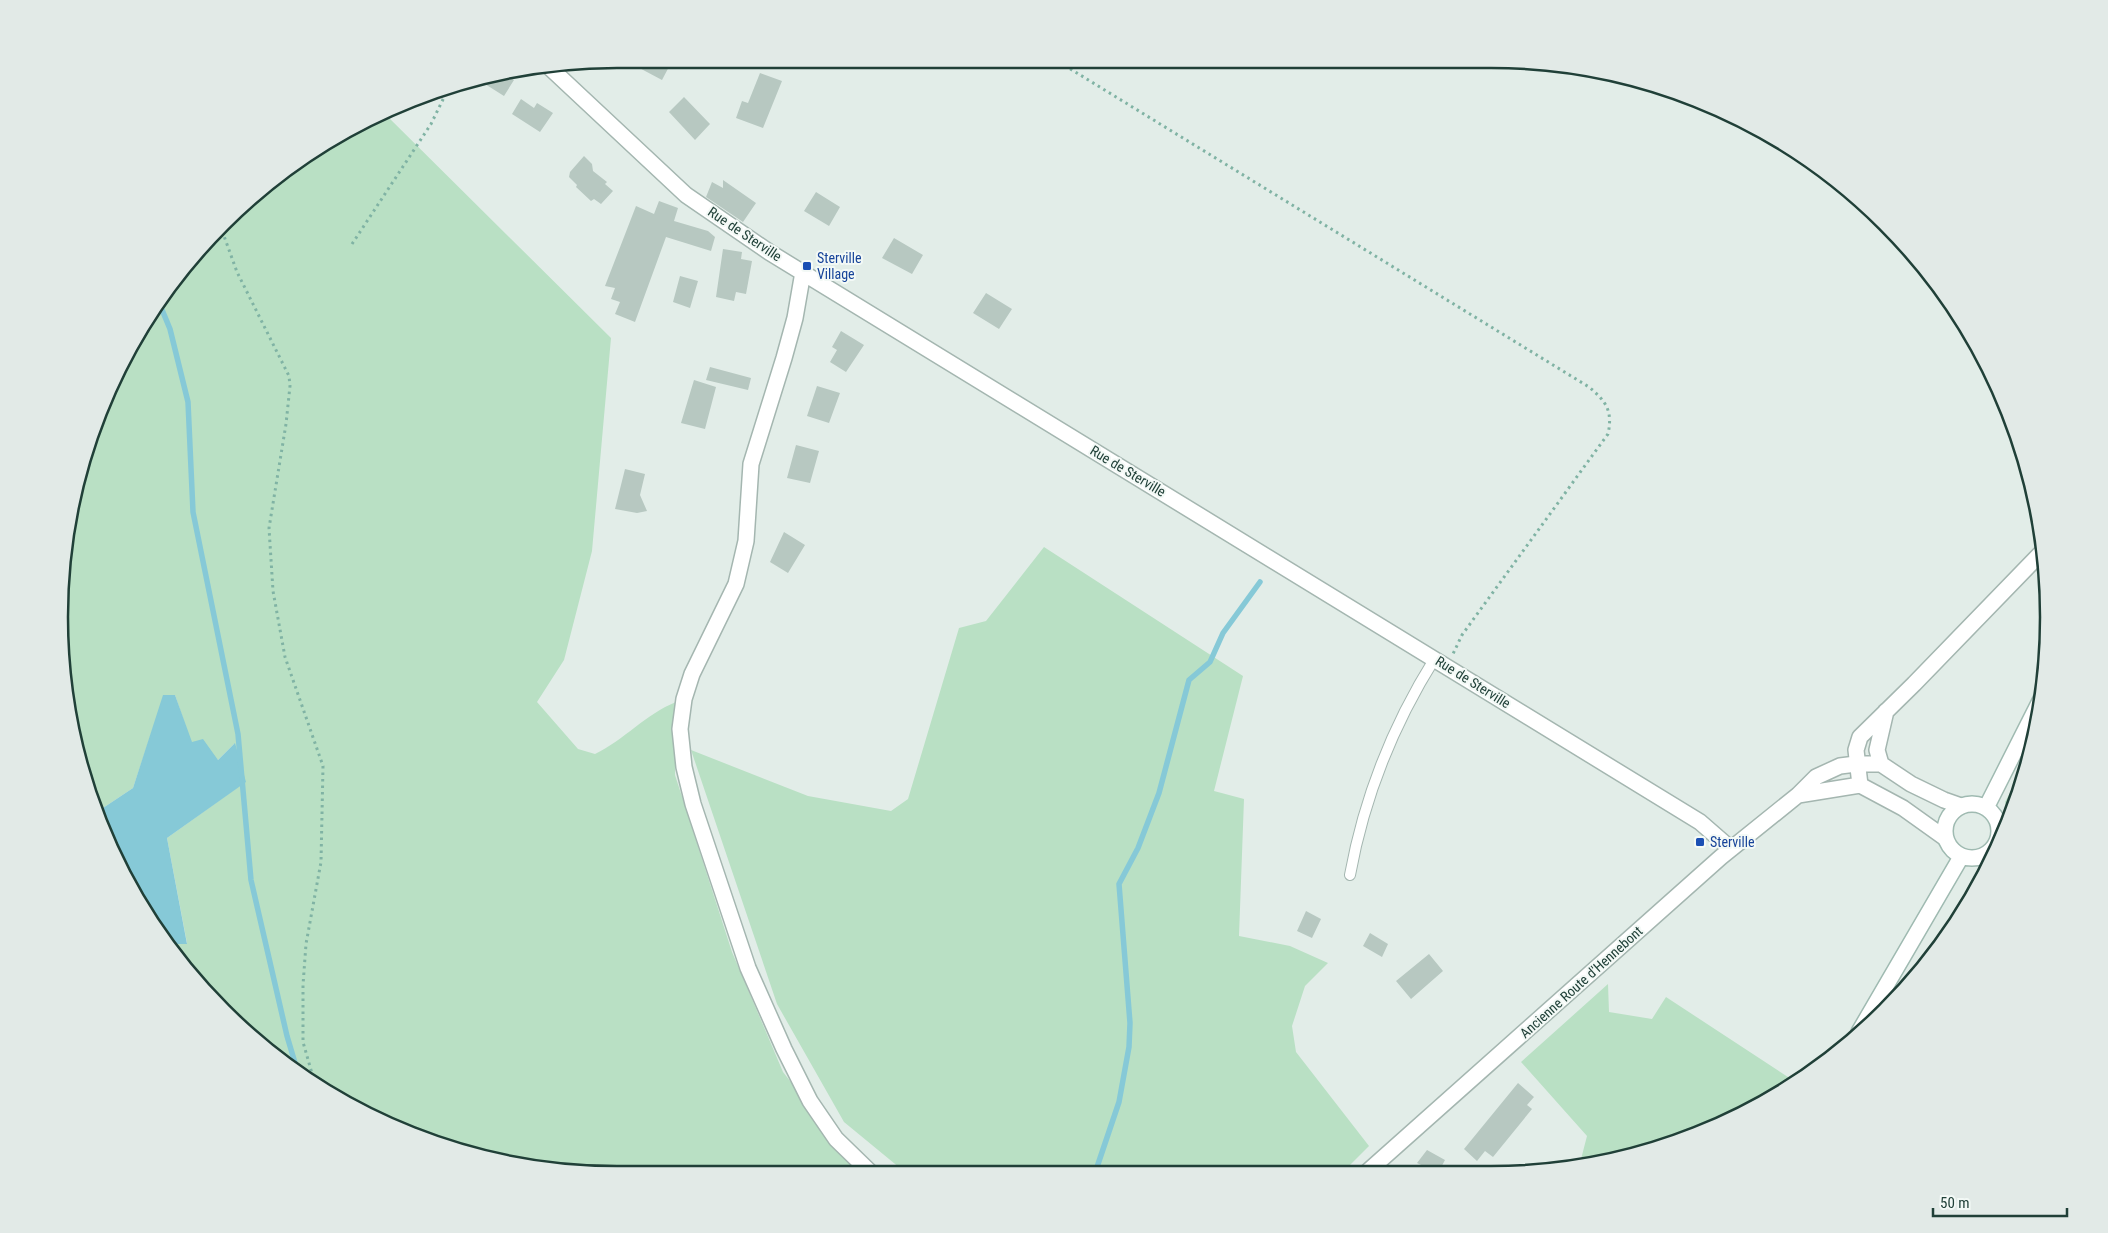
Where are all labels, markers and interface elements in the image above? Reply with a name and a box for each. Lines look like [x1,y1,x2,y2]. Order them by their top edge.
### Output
street label: Rue de Sterville [705,204,785,265]
place label: Sterville Village [817,250,862,282]
marker: Sterville Village [801,260,813,272]
street label: Rue de Sterville [1087,442,1169,500]
street label: Rue de Sterville [1433,653,1514,712]
place label: Sterville [1710,834,1755,850]
marker: Sterville [1694,836,1706,848]
street label: Ancienne Route d'Hennebont [1516,923,1646,1041]
scale bar [1933,1186,2067,1218]
text: 50 m [1940,1194,1970,1212]

